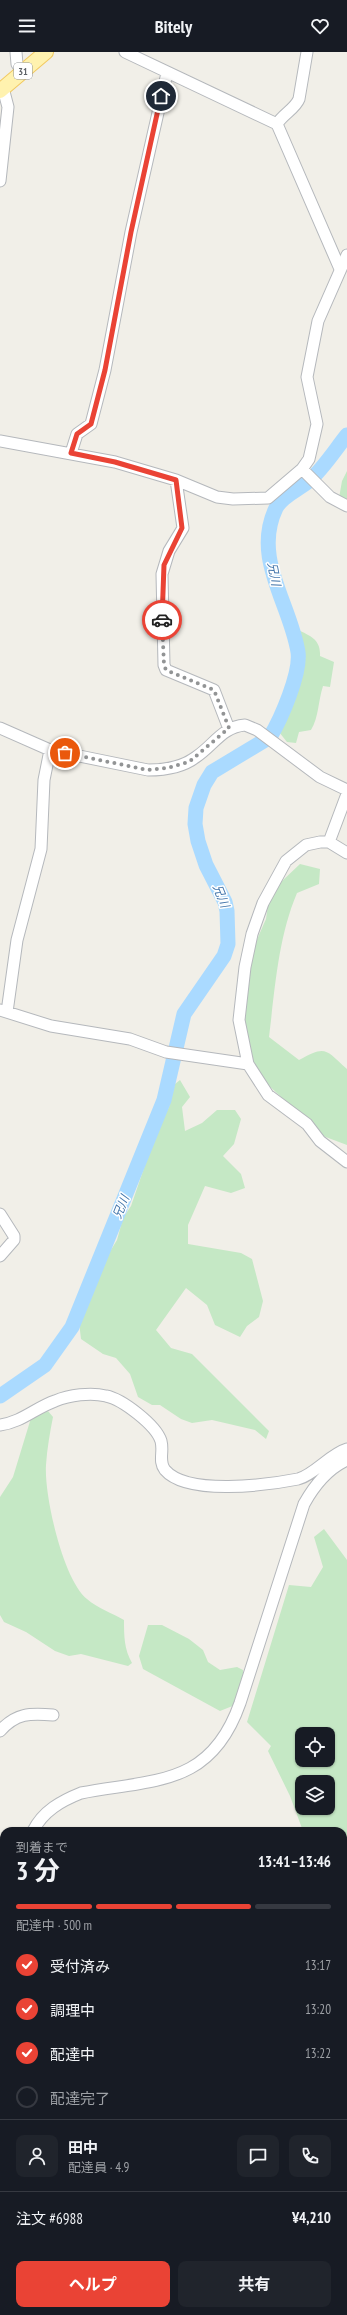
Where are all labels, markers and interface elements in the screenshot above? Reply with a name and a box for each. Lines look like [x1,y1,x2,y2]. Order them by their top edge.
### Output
icon: menu [16,15,38,37]
text: Bitely [155,15,192,38]
icon: heart [309,15,331,37]
road number: 31 [14,63,32,79]
pin [144,79,178,113]
icon: home [150,85,172,107]
water label: 兄川 [265,561,285,589]
courier [142,600,182,640]
icon: car [151,609,173,631]
pin [48,736,82,770]
icon: bag [54,742,76,764]
water label: 兄川 [210,882,234,912]
water label: 兄川 [109,1191,133,1221]
map controls [295,1727,335,1815]
button: locate [295,1727,335,1767]
button: layers [295,1775,335,1815]
text: 到着まで [16,1839,68,1856]
text: 13:41–13:46 [258,1852,331,1871]
text: 3 分 [16,1854,60,1887]
text: 配達中 · 500 m [16,1917,92,1934]
icon: check [16,1954,38,1976]
text: 受付済み [50,1957,110,1976]
text: 13:17 [305,1957,331,1974]
icon: check [16,1998,38,2020]
text: 調理中 [50,2001,95,2020]
text: 13:20 [305,2001,331,2018]
icon: check [16,2042,38,2064]
text: 配達中 [50,2045,95,2064]
text: 13:22 [305,2045,331,2062]
text: 配達完了 [50,2089,110,2108]
button: person [16,2135,58,2177]
button: chat [237,2135,279,2177]
button: phone [289,2135,331,2177]
text: 田中 [68,2138,98,2157]
text: 配達員 · 4.9 [68,2159,129,2176]
text: ¥4,210 [292,2208,331,2227]
text: 注文 #6988 [16,2209,83,2228]
button: ヘルプ [16,2261,170,2307]
button: 共有 [178,2261,331,2307]

